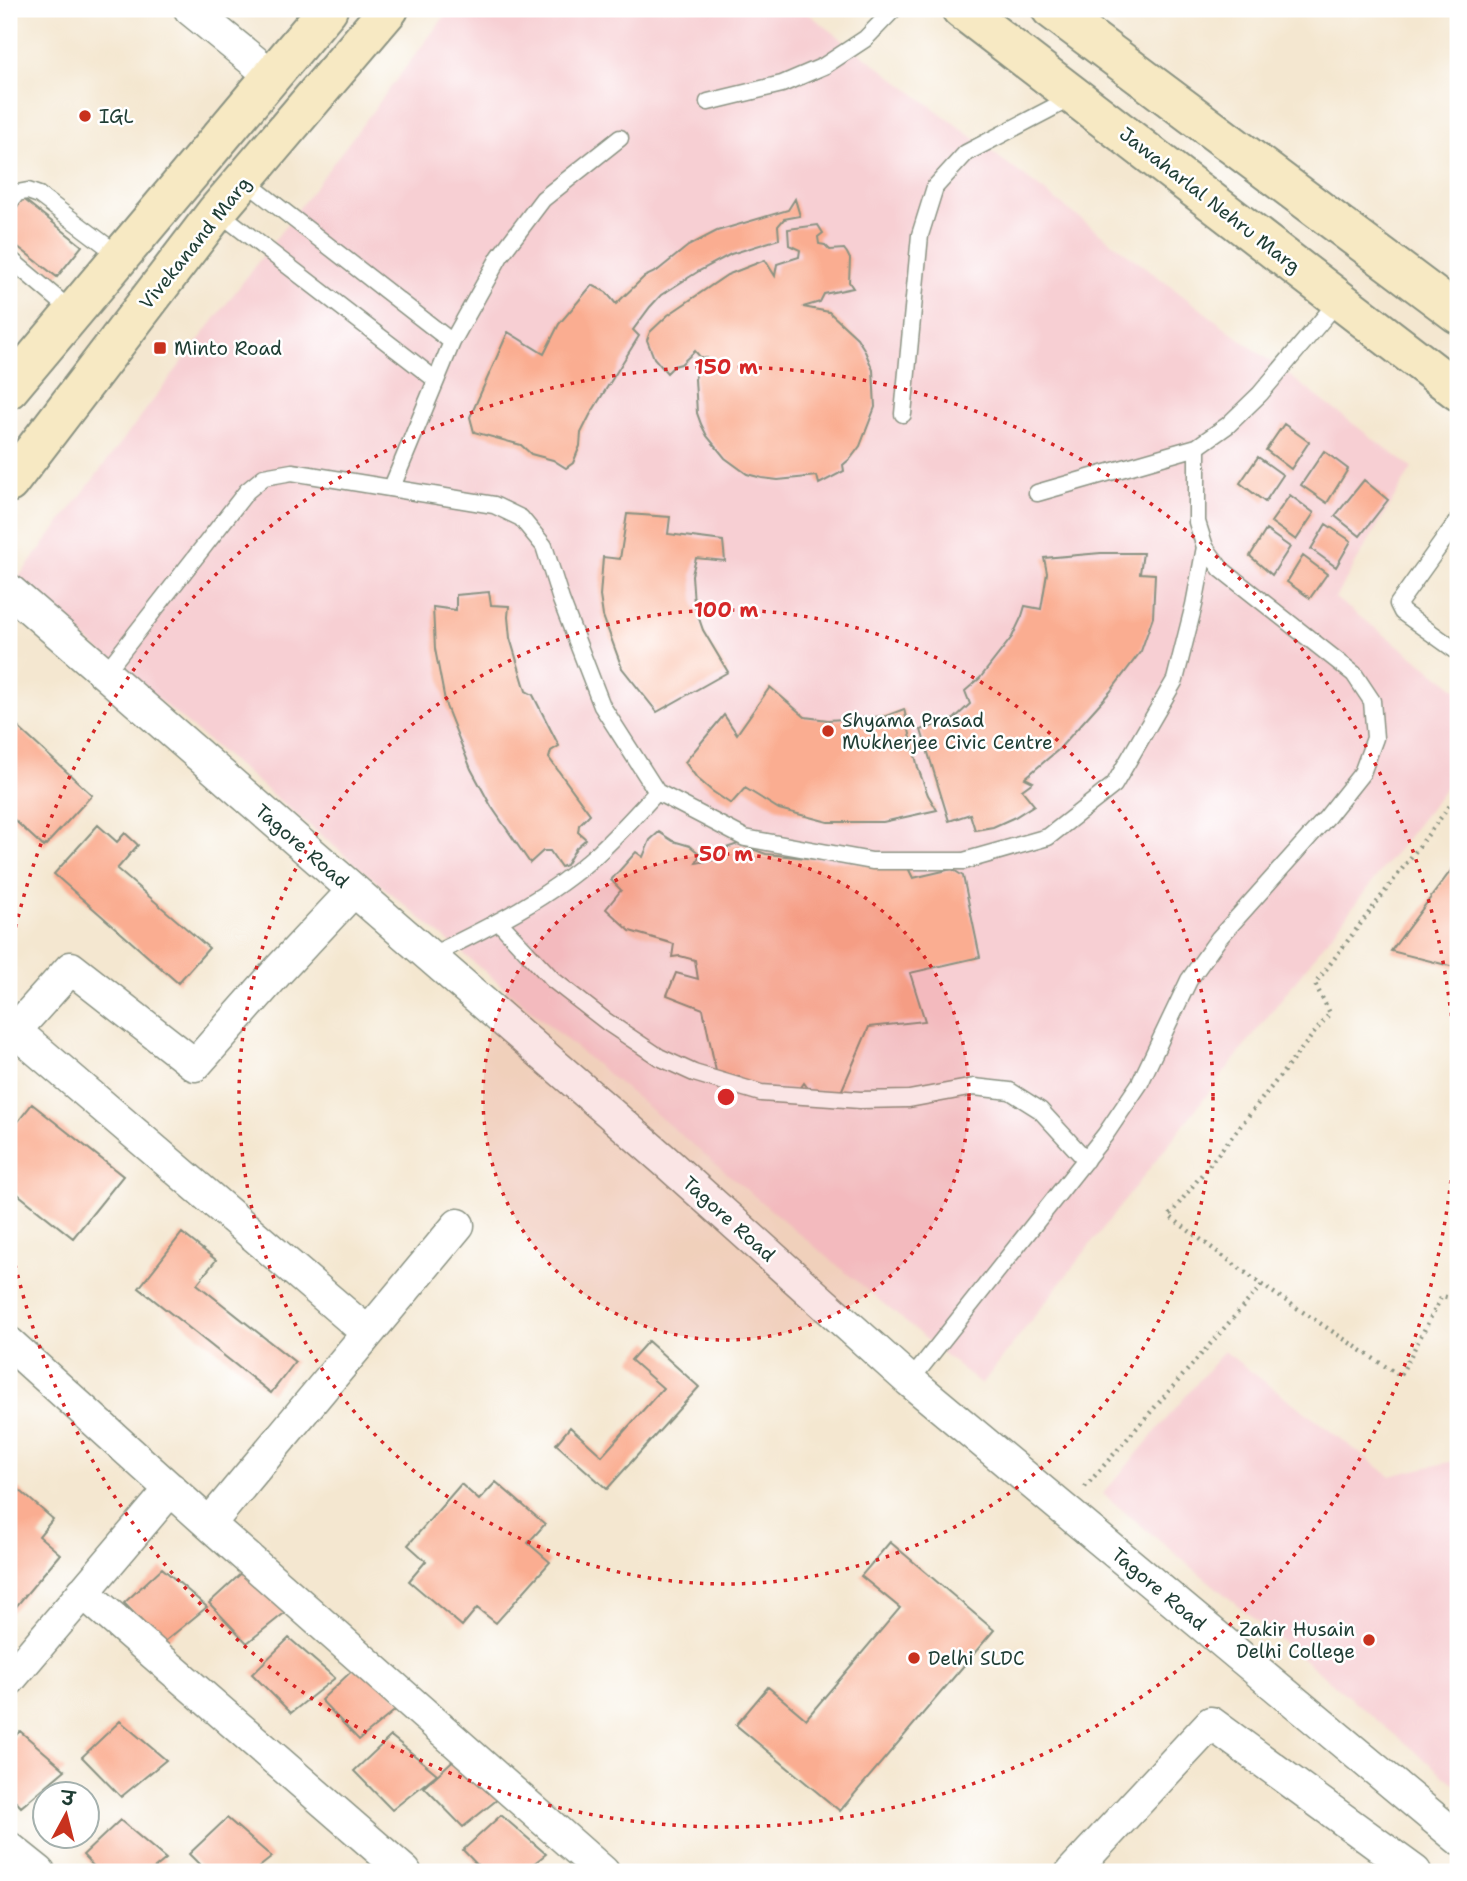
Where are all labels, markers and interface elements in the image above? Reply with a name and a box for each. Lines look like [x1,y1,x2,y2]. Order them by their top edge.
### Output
place label: IGL [99,104,134,129]
marker: IGL [77,108,93,124]
street label: Jawaharlal Nehru Marg [1114,121,1306,279]
street label: Vivekanand Marg [134,172,256,314]
place label: Minto Road [174,336,282,361]
marker: Minto Road [152,340,168,356]
text: 150 m [694,353,758,381]
text: 100 m [694,596,758,624]
place label: Shyama Prasad Mukherjee Civic Centre [842,708,1053,755]
marker: Shyama Prasad Mukherjee Civic Centre [820,723,836,739]
street label: Tagore Road [250,798,354,894]
text: 50 m [699,840,753,868]
centre of rings [714,1085,738,1109]
street label: Tagore Road [677,1171,781,1267]
street label: Tagore Road [1106,1542,1212,1636]
place label: Zakir Husain Delhi College [1236,1617,1355,1664]
marker: Zakir Husain Delhi College [1361,1632,1377,1648]
place label: Delhi SLDC [928,1646,1025,1671]
marker: Delhi SLDC [906,1650,922,1666]
north arrow [32,1780,102,1850]
text: उ [58,1785,78,1812]

